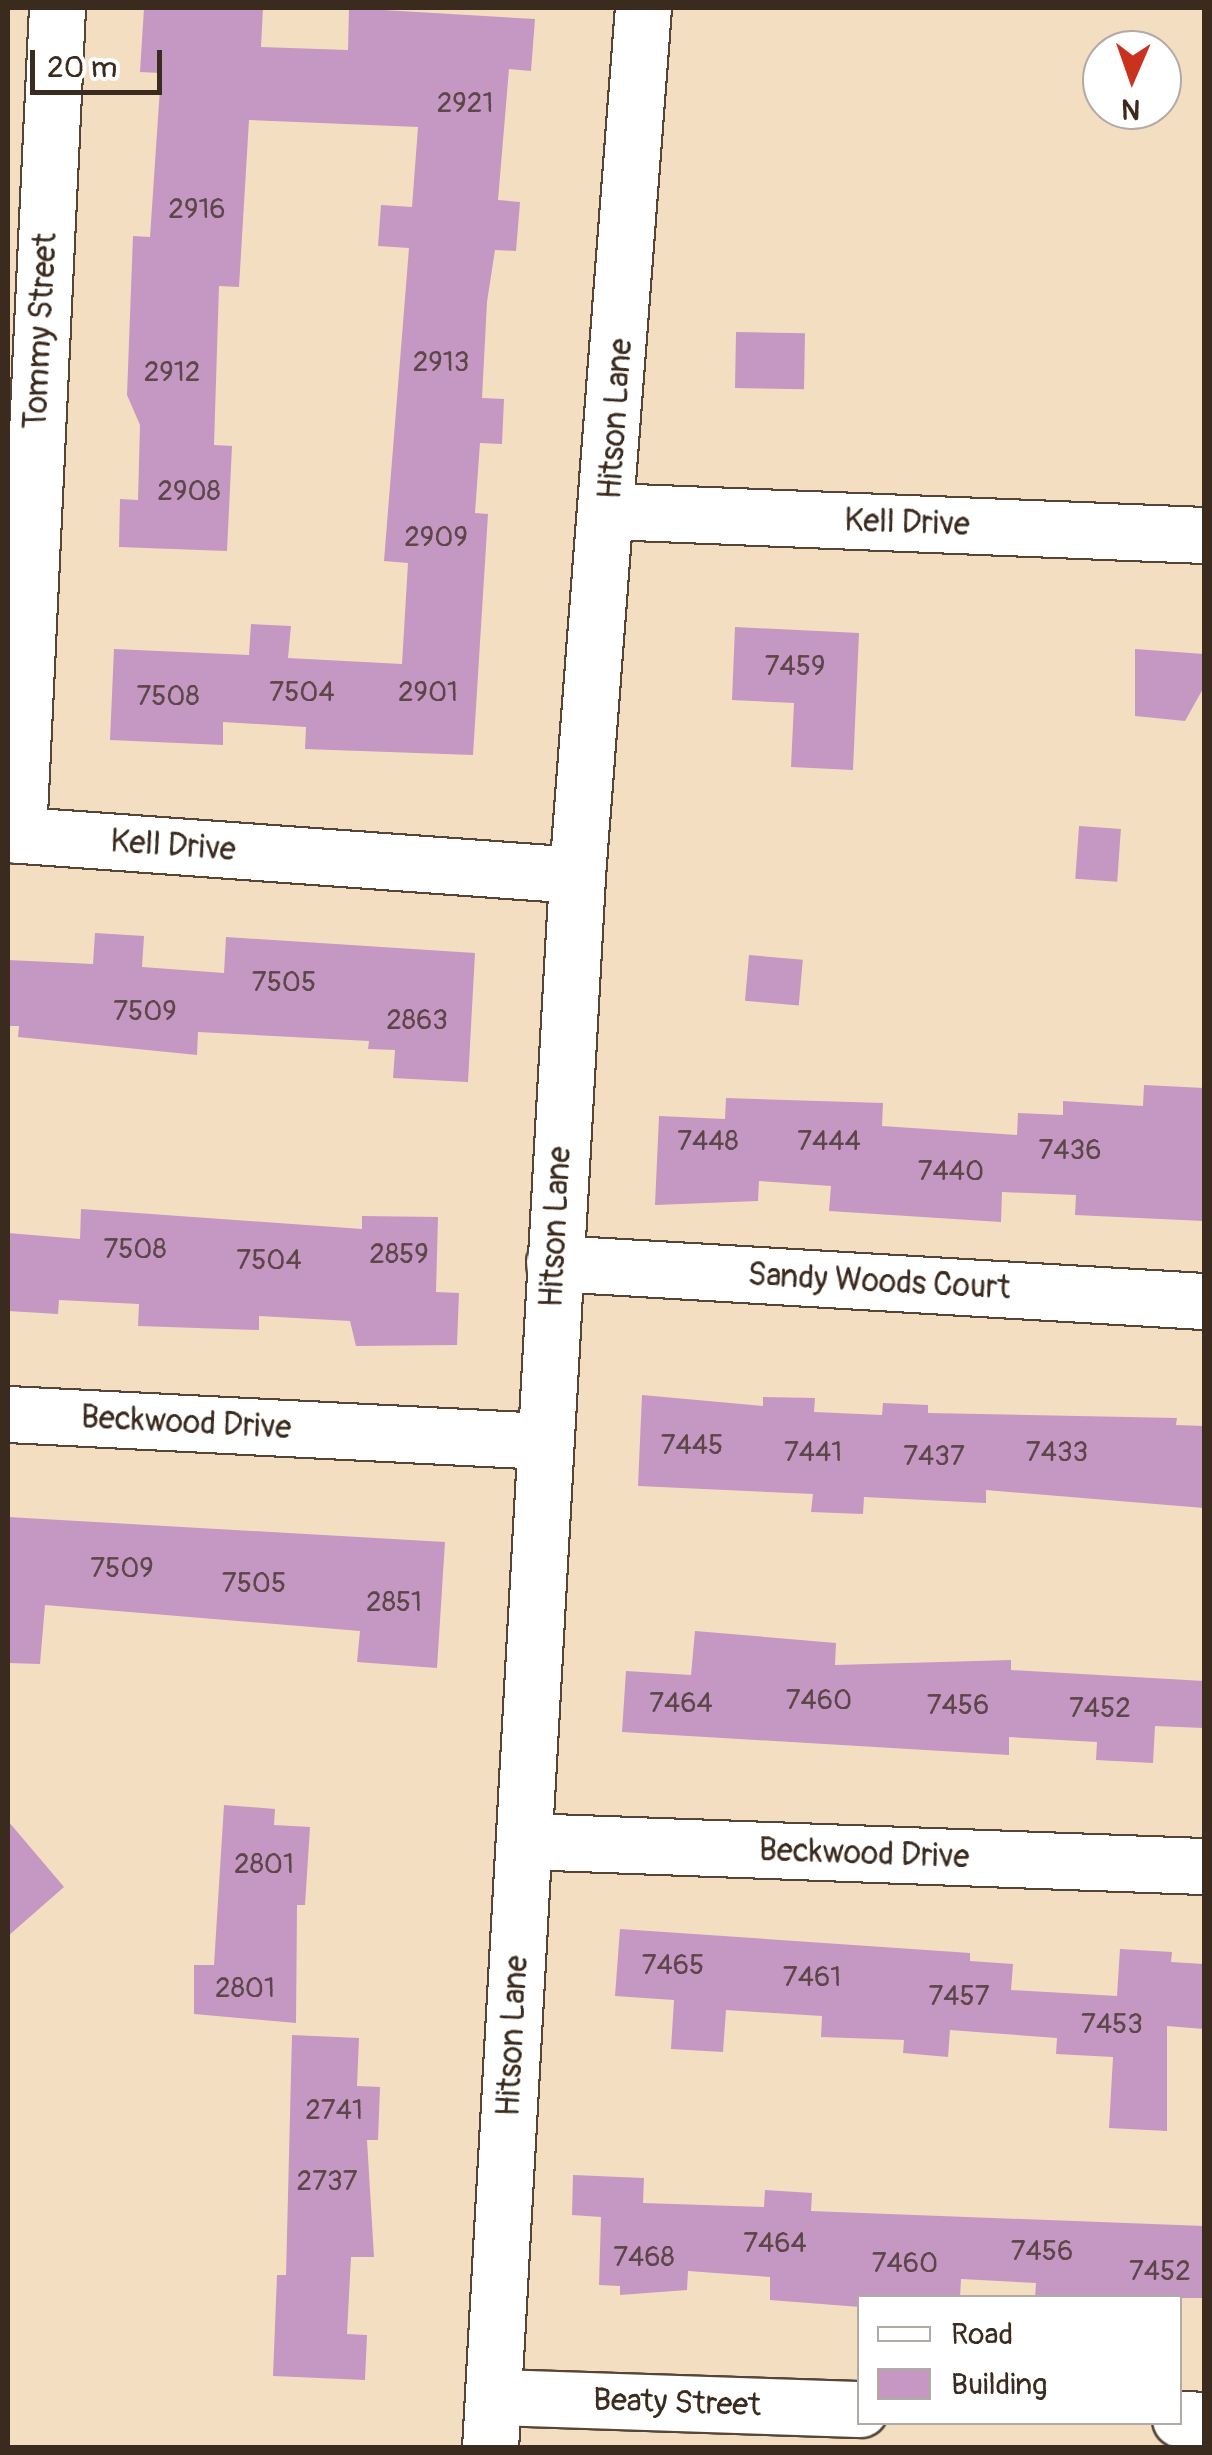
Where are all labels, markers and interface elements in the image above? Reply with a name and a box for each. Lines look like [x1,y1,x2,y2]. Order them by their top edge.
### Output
scale bar [35,30,168,92]
north arrow [1082,30,1182,130]
text: 20 m [47,49,117,86]
house number: 2921 [437,87,493,121]
text: N [1121,91,1141,126]
house number: 2916 [168,193,226,227]
street label: Tommy Street [17,232,65,430]
street label: Hitson Lane [591,337,641,501]
house number: 2913 [413,346,469,380]
house number: 2912 [144,356,200,390]
house number: 2908 [157,475,221,509]
street label: Kell Drive [844,502,970,544]
house number: 2909 [404,521,468,555]
house number: 7459 [765,650,825,684]
house number: 7504 [269,676,335,710]
house number: 2901 [398,676,458,710]
house number: 7508 [136,680,200,714]
street label: Kell Drive [109,822,237,870]
house number: 7505 [252,966,316,1000]
house number: 7509 [113,995,177,1029]
house number: 2863 [386,1004,448,1038]
house number: 7448 [677,1125,739,1159]
house number: 7444 [797,1125,861,1159]
house number: 7436 [1039,1134,1101,1168]
street label: Hitson Lane [533,1146,579,1308]
house number: 7440 [918,1155,984,1189]
house number: 7508 [103,1233,167,1267]
house number: 2859 [369,1238,429,1272]
house number: 7504 [236,1244,302,1278]
street label: Sandy Woods Court [747,1256,1011,1308]
street label: Beckwood Drive [80,1398,292,1448]
house number: 7445 [661,1429,723,1463]
house number: 7441 [784,1436,842,1470]
house number: 7433 [1026,1436,1088,1470]
house number: 7437 [903,1440,965,1474]
house number: 7509 [90,1552,154,1586]
house number: 7505 [222,1567,286,1601]
house number: 2851 [366,1586,422,1620]
house number: 7460 [786,1684,852,1718]
house number: 7464 [649,1687,713,1721]
house number: 7456 [927,1689,989,1723]
house number: 7452 [1069,1692,1131,1726]
street label: Beckwood Drive [758,1831,970,1877]
house number: 2801 [234,1848,294,1882]
house number: 7465 [642,1949,704,1983]
street label: Hitson Lane [490,1955,536,2117]
house number: 7461 [783,1961,841,1995]
house number: 2801 [215,1972,275,2006]
house number: 7457 [928,1980,990,2014]
house number: 7453 [1081,2008,1143,2042]
house number: 2741 [305,2094,363,2128]
house number: 2737 [297,2165,357,2199]
house number: 7464 [743,2227,807,2261]
house number: 7456 [1011,2235,1073,2269]
house number: 7468 [613,2241,675,2275]
house number: 7460 [872,2247,938,2281]
house number: 7452 [1129,2255,1191,2289]
legend [857,2295,1182,2425]
text: Road [951,2316,1013,2353]
text: Building [951,2366,1047,2403]
street label: Beaty Street [592,2381,762,2425]

